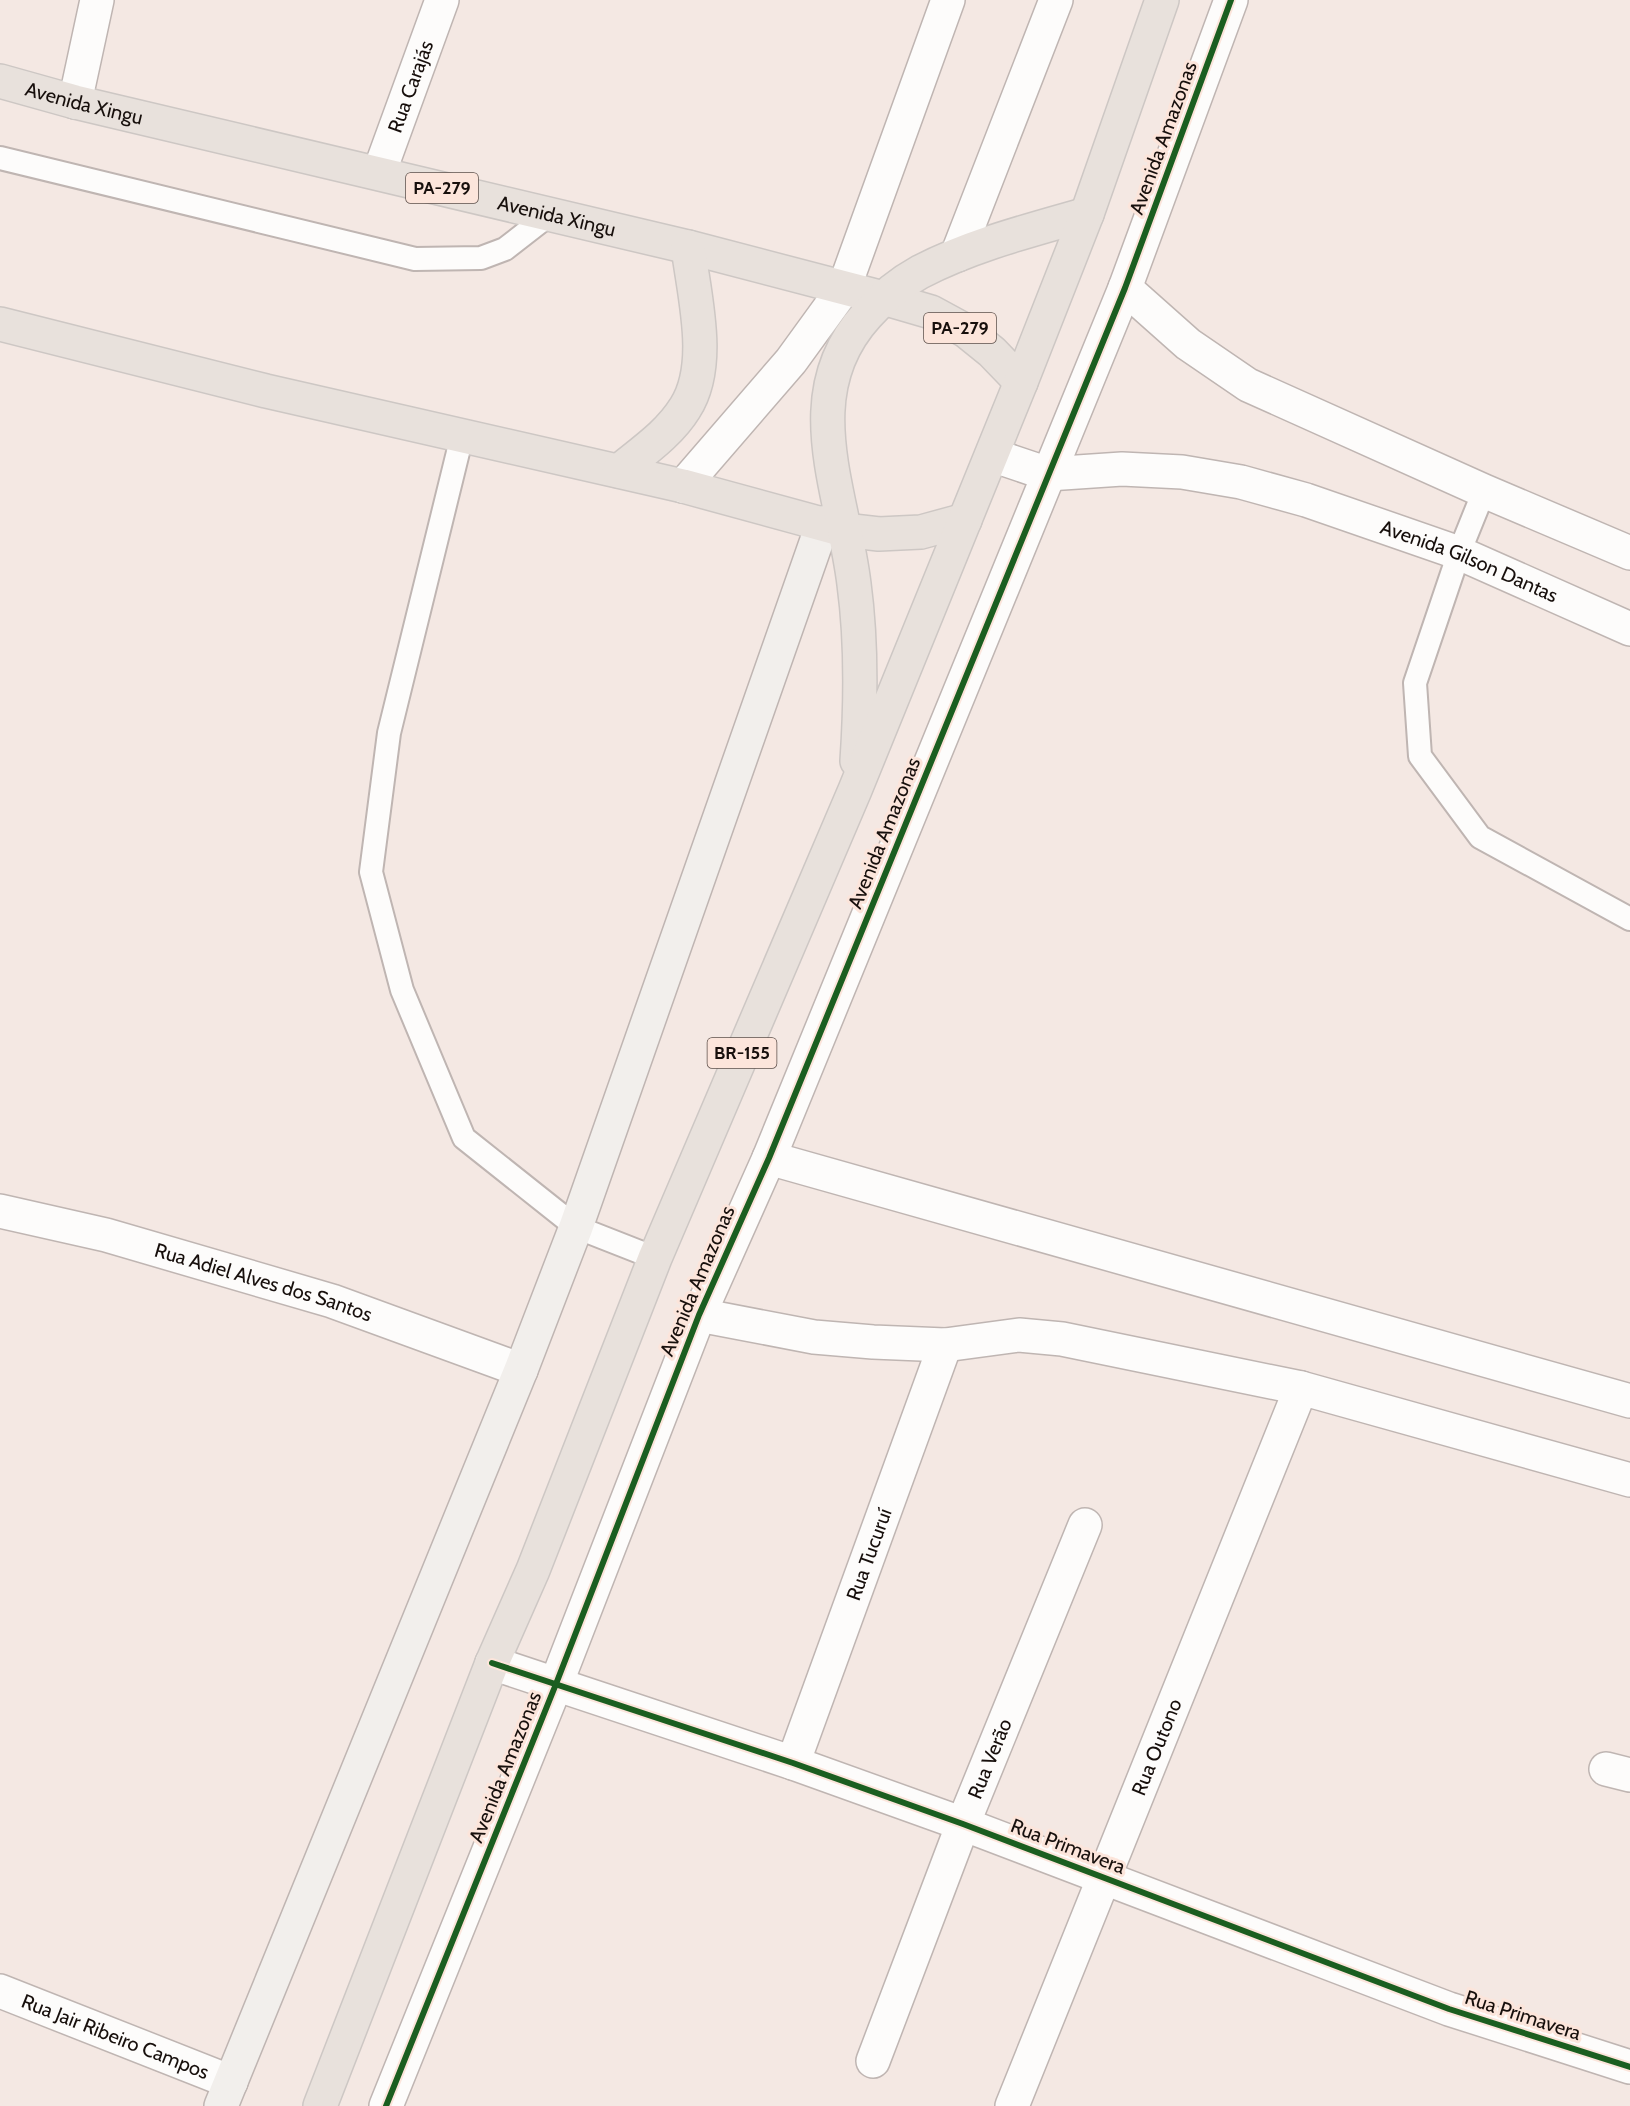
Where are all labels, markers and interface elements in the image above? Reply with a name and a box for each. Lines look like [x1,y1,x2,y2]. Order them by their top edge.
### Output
street label: Rua Carajás [383,37,438,136]
street label: Avenida Amazonas [1124,58,1202,218]
street label: Avenida Xingu [23,77,145,130]
road number: PA-279 [406,173,478,203]
street label: Avenida Xingu [495,190,618,242]
road number: PA-279 [924,313,996,343]
street label: Avenida Gilson Dantas [1377,515,1562,607]
street label: Avenida Amazonas [843,754,925,912]
road number: BR-155 [708,1038,777,1068]
street label: Avenida Amazonas [655,1202,739,1360]
street label: Rua Adiel Alves dos Santos [152,1238,375,1327]
street label: Rua Tucuruí [841,1505,897,1604]
street label: Avenida Amazonas [464,1688,546,1846]
street label: Rua Outono [1126,1695,1187,1799]
street label: Rua Verão [963,1715,1017,1802]
street label: Rua Primavera [1007,1813,1129,1879]
street label: Rua Primavera [1462,1985,1584,2045]
street label: Rua Jair Ribeiro Campos [18,1989,212,2084]

